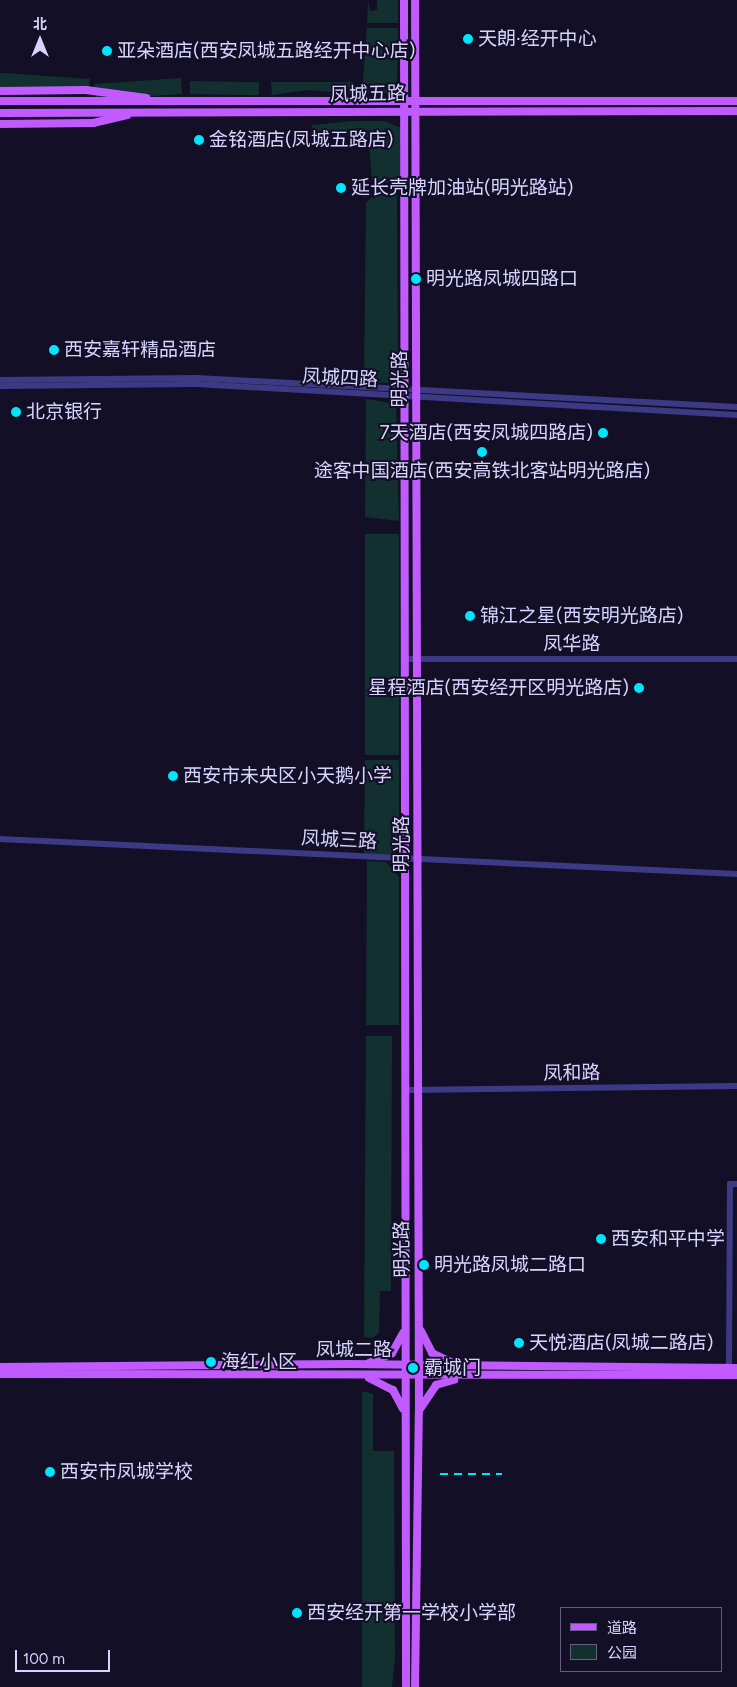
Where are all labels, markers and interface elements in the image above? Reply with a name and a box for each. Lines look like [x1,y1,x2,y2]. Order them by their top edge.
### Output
north arrow [15,15,65,65]
text: 北 [33,16,47,33]
place label: 天朗·经开中心 [478,28,597,50]
marker: 天朗·经开中心 [462,33,474,45]
place label: 亚朵酒店(西安凤城五路经开中心店) [117,40,415,62]
marker: 亚朵酒店(西安凤城五路经开中心店) [101,45,113,57]
street label: 凤城五路 [330,82,406,106]
place label: 金铭酒店(凤城五路店) [209,129,393,151]
marker: 金铭酒店(凤城五路店) [193,134,205,146]
place label: 延长壳牌加油站(明光路站) [351,177,573,199]
marker: 延长壳牌加油站(明光路站) [335,182,347,194]
place label: 明光路凤城四路口 [426,268,578,290]
marker: 明光路凤城四路口 [410,273,422,285]
place label: 西安嘉轩精品酒店 [64,339,216,361]
marker: 西安嘉轩精品酒店 [48,344,60,356]
street label: 明光路 [389,351,411,407]
street label: 凤城四路 [301,365,379,391]
place label: 北京银行 [26,401,102,423]
marker: 北京银行 [10,406,22,418]
place label: 7天酒店(西安凤城四路店) [379,422,593,444]
marker: 7天酒店(西安凤城四路店) [597,427,609,439]
marker: 途客中国酒店(西安高铁北客站明光路店) [476,446,488,458]
place label: 途客中国酒店(西安高铁北客站明光路店) [314,460,650,482]
place label: 锦江之星(西安明光路店) [480,605,683,627]
marker: 锦江之星(西安明光路店) [464,610,476,622]
street label: 凤华路 [544,633,600,655]
place label: 星程酒店(西安经开区明光路店) [369,677,629,699]
marker: 星程酒店(西安经开区明光路店) [633,682,645,694]
place label: 西安市未央区小天鹅小学 [183,765,392,787]
marker: 西安市未央区小天鹅小学 [167,770,179,782]
street label: 明光路 [391,816,413,872]
street label: 凤城三路 [300,827,378,853]
street label: 凤和路 [543,1061,601,1085]
street label: 明光路 [390,1220,414,1278]
place label: 西安和平中学 [611,1228,725,1250]
marker: 西安和平中学 [595,1233,607,1245]
place label: 明光路凤城二路口 [434,1254,586,1276]
marker: 明光路凤城二路口 [418,1259,430,1271]
place label: 天悦酒店(凤城二路店) [529,1332,713,1354]
marker: 天悦酒店(凤城二路店) [513,1337,525,1349]
street label: 凤城二路 [316,1339,392,1361]
place label: 海红小区 [221,1351,297,1373]
marker: 海红小区 [205,1356,217,1368]
place label: 霸城门 [424,1357,481,1379]
marker: 霸城门 [406,1361,420,1375]
place label: 西安市凤城学校 [60,1461,193,1483]
marker: 西安市凤城学校 [44,1466,56,1478]
place label: 西安经开第一学校小学部 [307,1602,516,1624]
marker: 西安经开第一学校小学部 [291,1607,303,1619]
legend [560,1607,722,1672]
text: 道路 [607,1619,637,1637]
scale bar [18,1640,112,1672]
text: 公园 [607,1644,637,1662]
text: 100 m [23,1650,65,1668]

